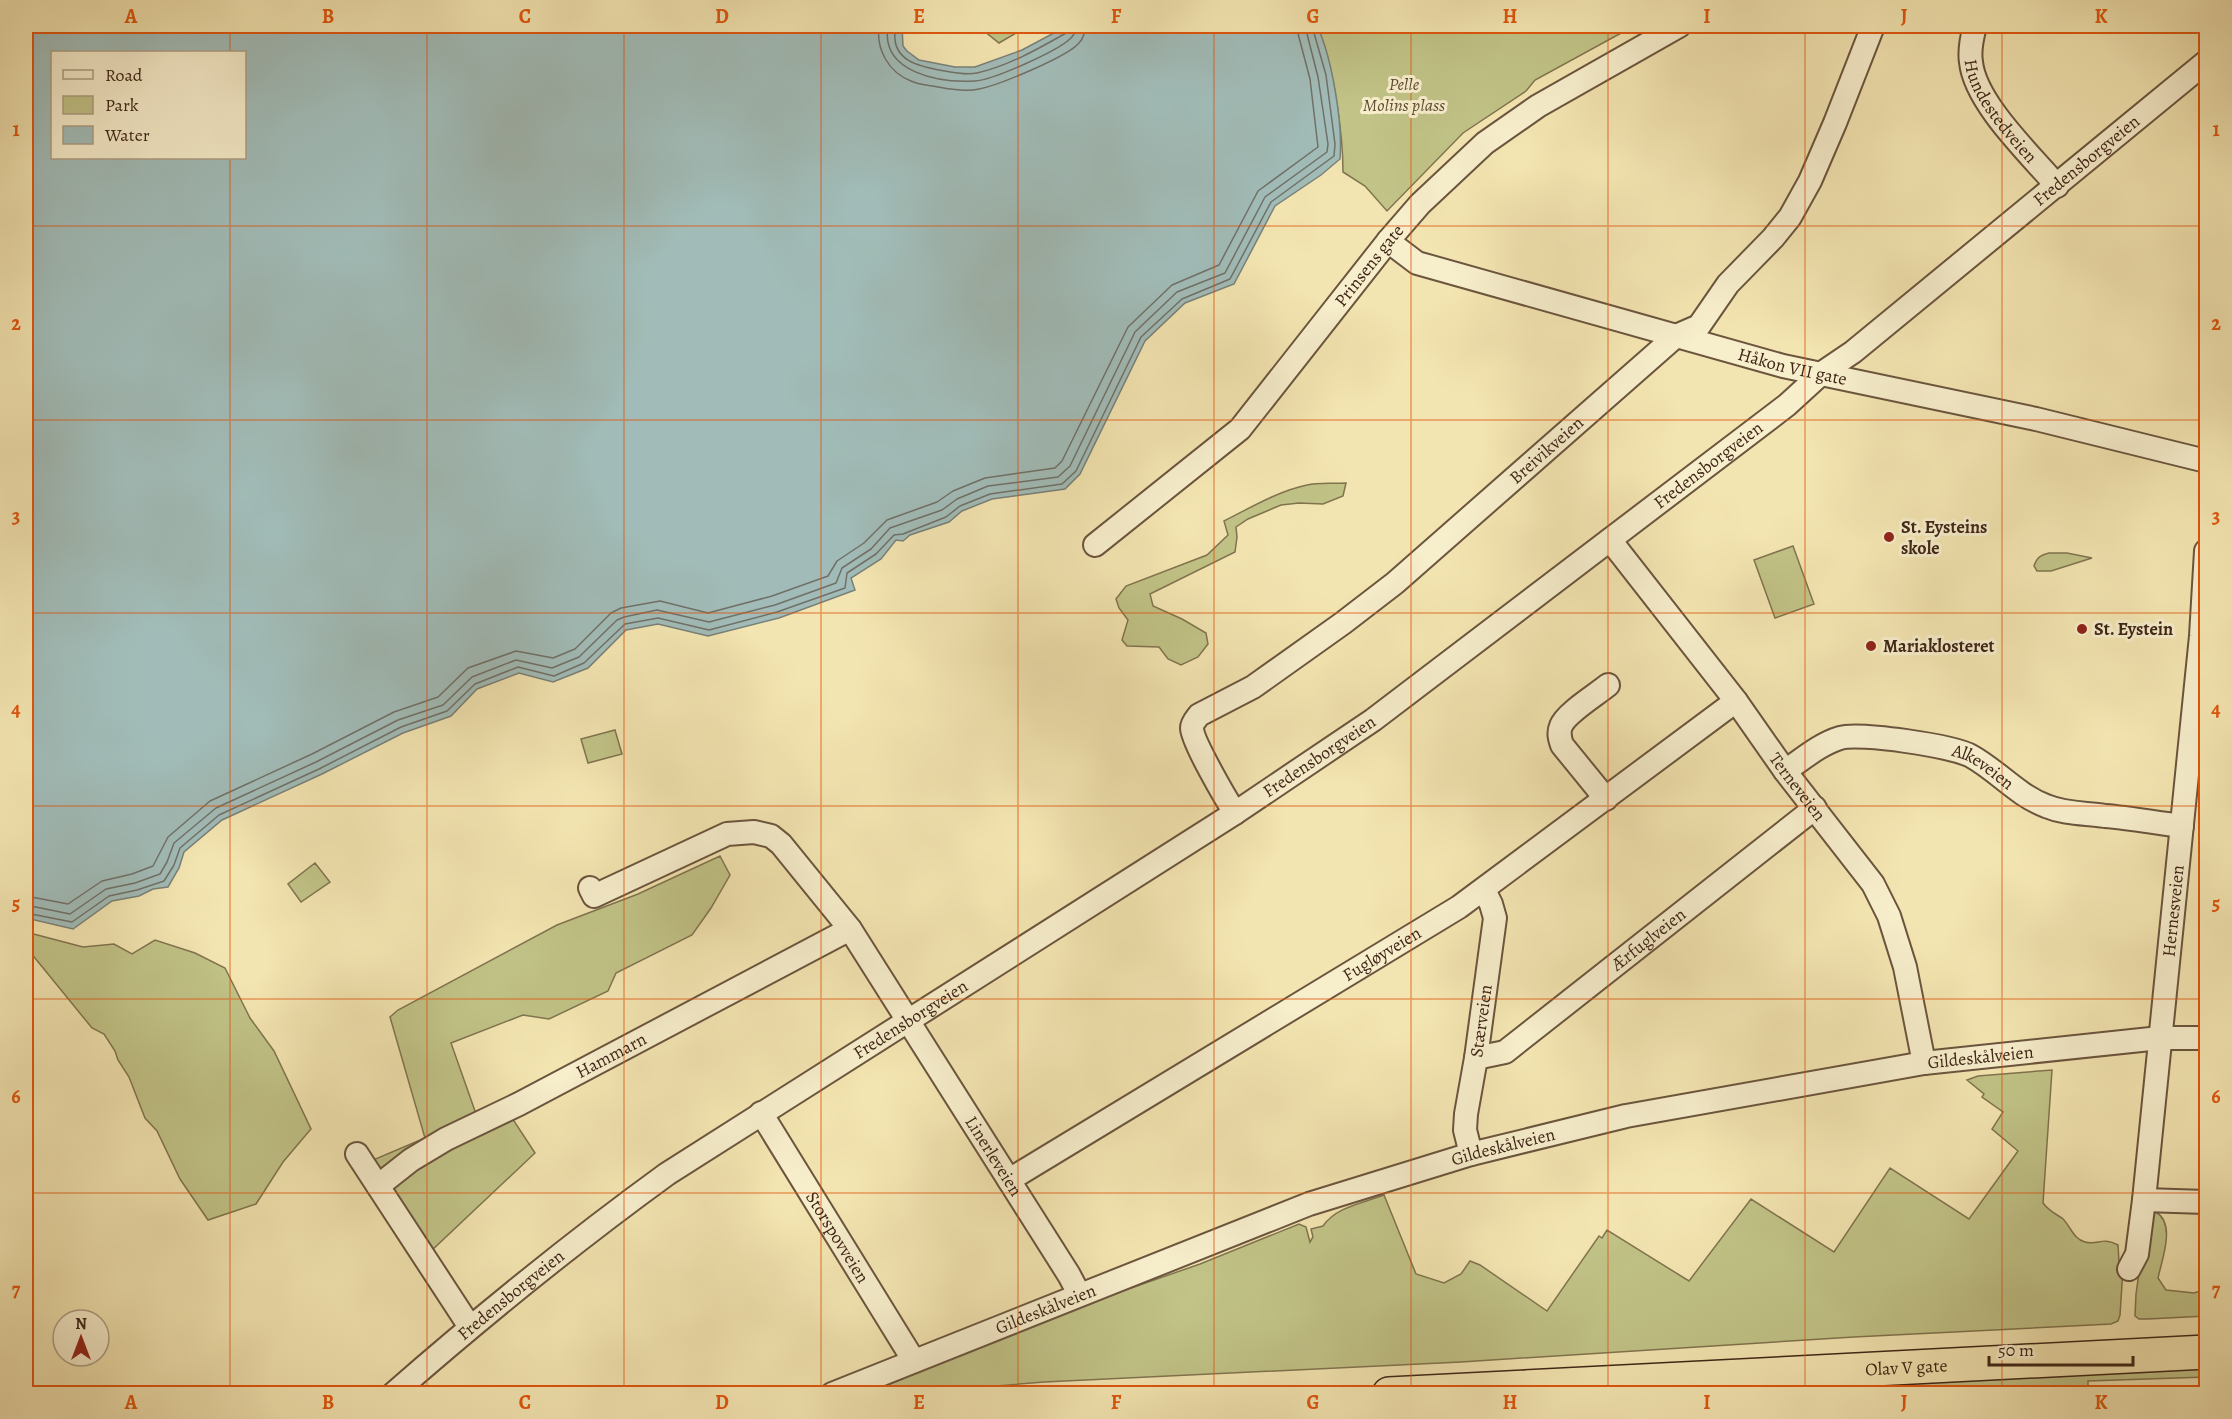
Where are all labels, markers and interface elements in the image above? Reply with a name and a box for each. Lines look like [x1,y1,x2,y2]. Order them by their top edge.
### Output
text: A [124,3,138,30]
text: B [322,3,334,30]
text: C [519,3,531,30]
text: D [715,3,729,30]
text: E [913,3,925,30]
text: F [1111,3,1122,30]
text: G [1306,3,1320,30]
text: H [1503,3,1518,30]
text: I [1703,3,1711,30]
text: J [1901,3,1908,30]
text: K [2094,3,2108,30]
legend [51,51,246,159]
street label: Hundestedveien [1959,57,2043,168]
text: Road [105,63,143,87]
park label: Pelle Molins plass [1363,72,1445,117]
text: Park [105,93,139,117]
street label: Fredensborgveien [2028,109,2145,211]
text: 1 [12,116,20,143]
text: 1 [2212,116,2220,143]
text: Water [104,123,150,147]
street label: Prinsens gate [1329,219,1409,312]
text: 2 [11,310,21,337]
text: 2 [2211,310,2221,337]
street label: Håkon VII gate [1735,342,1849,391]
street label: Breivikveien [1504,411,1589,489]
street label: Fredensborgveien [1649,416,1768,514]
text: 3 [12,503,20,530]
text: 3 [2212,503,2220,530]
place label: St. Eysteins skole [1901,515,1987,560]
marker: St. Eysteins skole [1882,530,1896,544]
place label: St. Eystein [2094,617,2173,641]
marker: St. Eystein [2075,622,2089,636]
place label: Mariaklosteret [1883,634,1994,658]
marker: Mariaklosteret [1864,639,1878,653]
text: 4 [11,696,21,723]
text: 4 [2211,696,2221,723]
street label: Fredensborgveien [1258,710,1380,803]
street label: Alkeveien [1948,738,2019,795]
street label: Terneveien [1764,748,1832,826]
street label: Hernesveien [2157,864,2190,958]
text: 5 [12,890,20,917]
text: 5 [2212,890,2220,917]
street label: Ærfuglveien [1605,902,1691,977]
street label: Fugløyveien [1338,921,1426,987]
street label: Fredensborgveien [849,974,972,1065]
street label: Stærveien [1464,983,1498,1059]
street label: Hammarn [572,1027,651,1084]
street label: Gildeskålveien [1926,1039,2035,1075]
text: 6 [11,1083,21,1110]
text: 6 [2211,1083,2221,1110]
street label: Linerleveien [959,1112,1028,1201]
street label: Gildeskålveien [1448,1122,1558,1171]
street label: Storspovveien [800,1187,875,1288]
street label: Fredensborgveien [452,1244,569,1346]
text: 7 [12,1276,21,1303]
text: 7 [2212,1276,2221,1303]
street label: Gildeskålveien [992,1278,1100,1340]
north arrow [51,1308,111,1368]
text: N [75,1313,87,1335]
scale bar [1989,1329,2133,1367]
text: 50 m [1998,1338,2034,1362]
street label: Olav V gate [1865,1353,1948,1382]
text: A [124,1389,138,1416]
text: B [322,1389,334,1416]
text: C [519,1389,531,1416]
text: D [715,1389,729,1416]
text: E [913,1389,925,1416]
text: F [1111,1389,1122,1416]
text: G [1306,1389,1320,1416]
text: H [1503,1389,1518,1416]
text: I [1703,1389,1711,1416]
text: J [1901,1389,1908,1416]
text: K [2094,1389,2108,1416]

